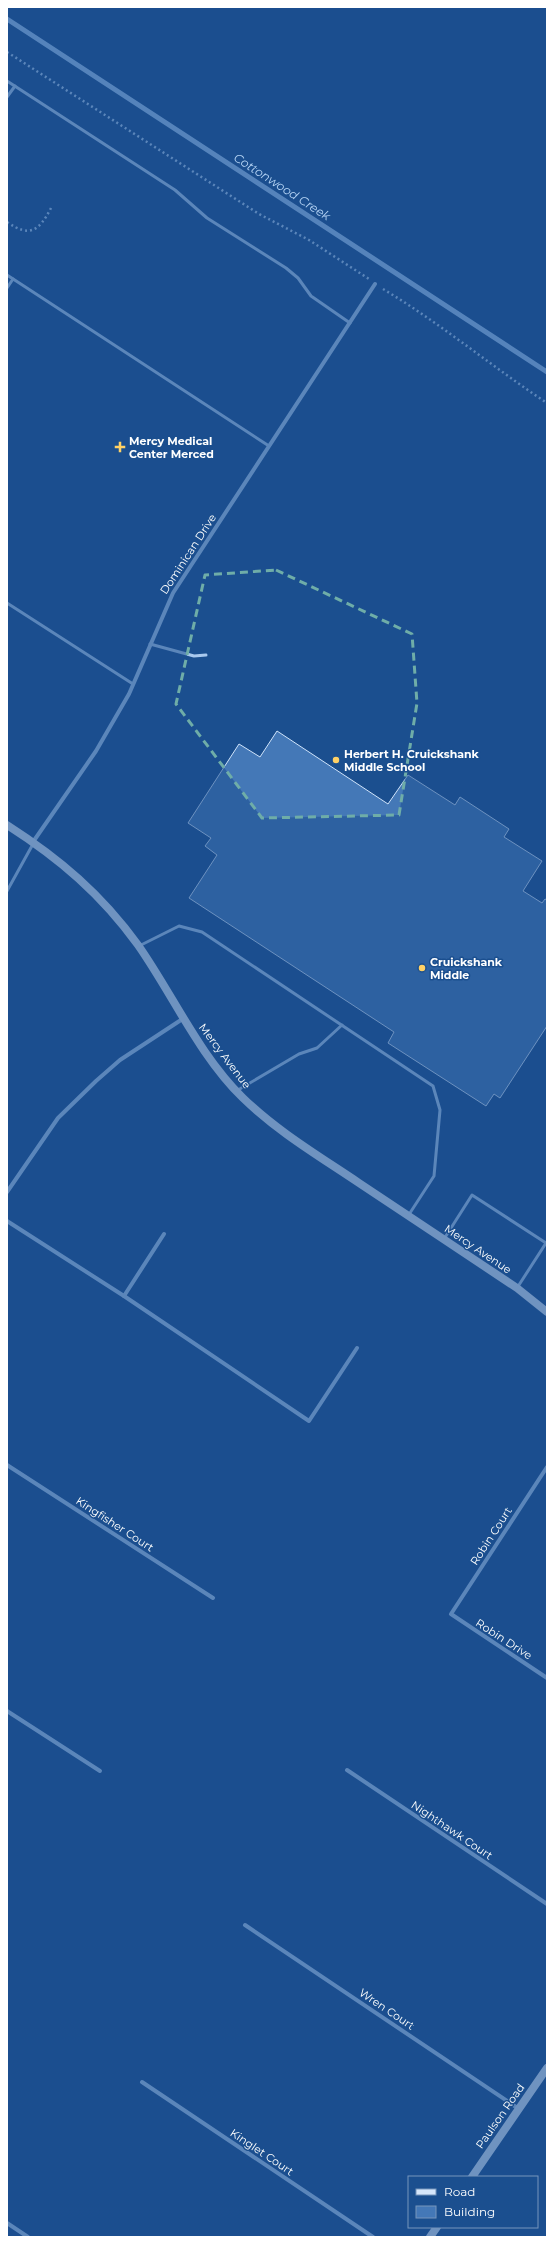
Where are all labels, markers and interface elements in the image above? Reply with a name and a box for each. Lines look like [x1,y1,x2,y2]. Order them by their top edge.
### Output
water label: Cottonwood Creek [231,150,334,224]
place label: Mercy Medical Center Merced [129,434,214,461]
marker: Mercy Medical Center Merced [114,441,126,453]
street label: Dominican Drive [157,511,219,597]
place label: Herbert H. Cruickshank Middle School [344,747,480,774]
marker: Herbert H. Cruickshank Middle School [331,755,341,765]
place label: Cruickshank Middle [430,955,503,982]
marker: Cruickshank Middle [417,963,427,973]
street label: Mercy Avenue [196,1021,254,1092]
street label: Mercy Avenue [442,1221,515,1277]
street label: Kingfisher Court [73,1494,157,1555]
street label: Robin Court [467,1504,515,1568]
street label: Robin Drive [473,1616,535,1663]
street label: Nighthawk Court [409,1798,496,1863]
street label: Wren Court [357,1985,418,2033]
street label: Paulson Road [472,2081,528,2151]
street label: Kinglet Court [228,2126,297,2179]
legend [408,2176,538,2228]
text: Road [444,2184,475,2199]
text: Building [444,2204,495,2219]

